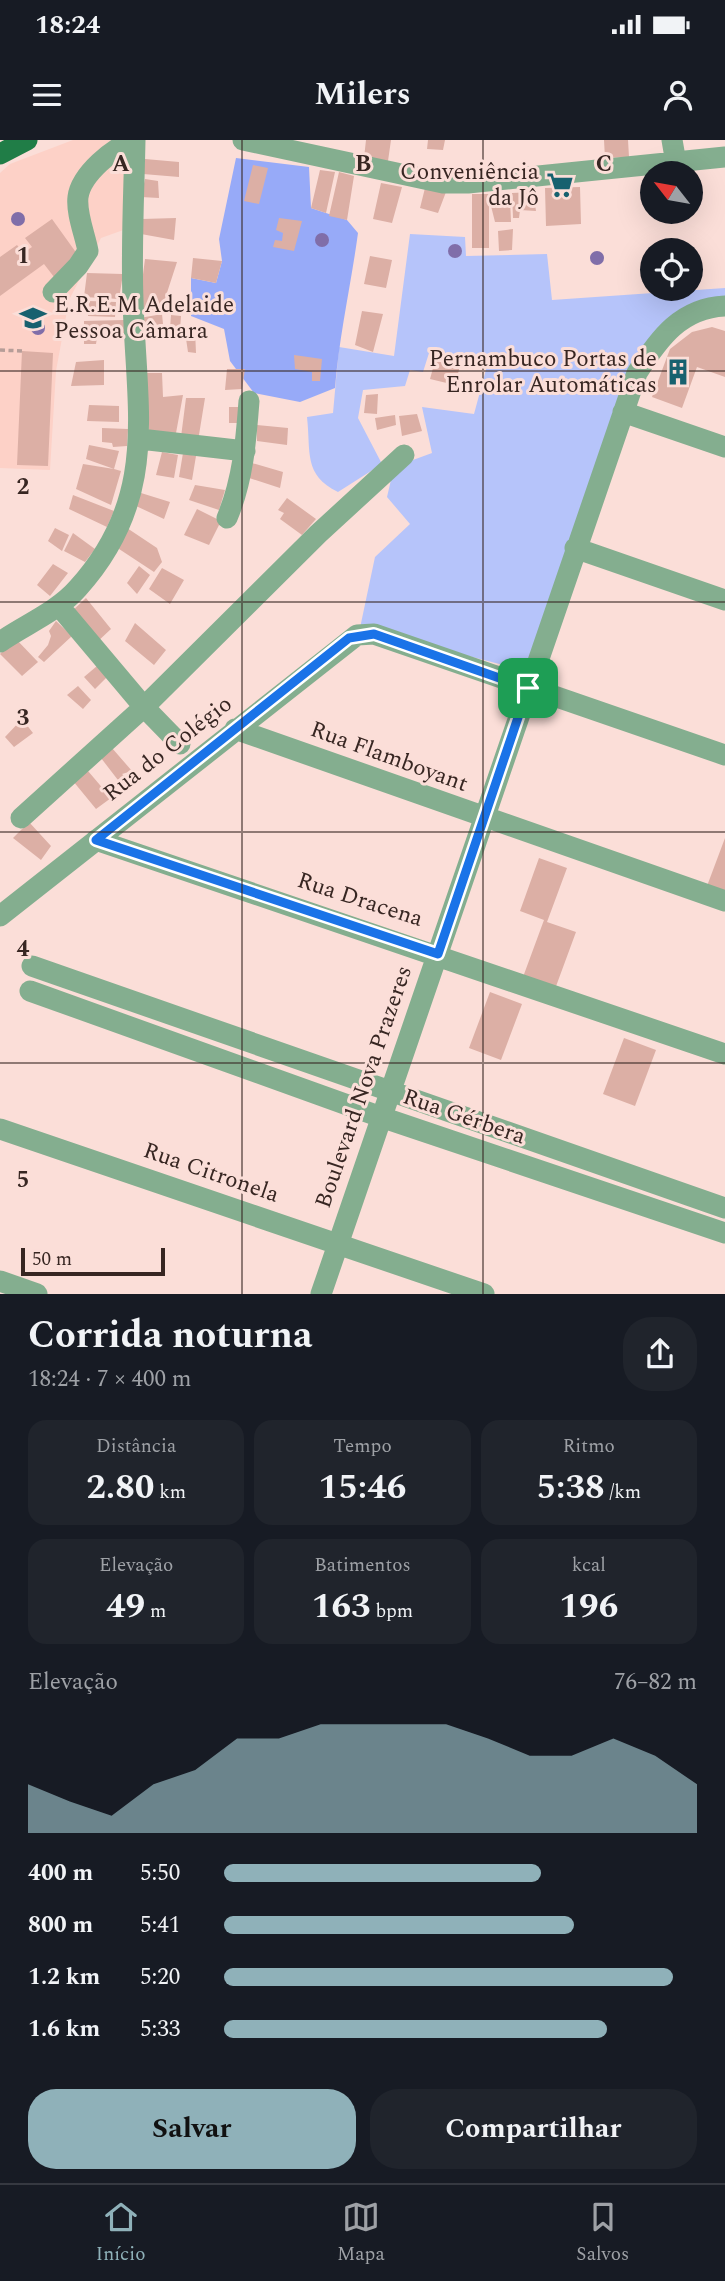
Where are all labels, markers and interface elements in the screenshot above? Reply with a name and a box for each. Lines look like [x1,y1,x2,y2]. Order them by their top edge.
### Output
text: 18:24 [35,5,100,45]
text: Milers [314,70,411,119]
icon: menu [28,76,66,114]
icon: person [659,76,697,114]
text: A [112,147,130,182]
text: B [355,147,371,182]
text: C [596,147,612,182]
place label: Conveniência da Jô [400,155,539,216]
north arrow [640,161,704,224]
map controls [640,161,703,301]
supermarket icon: Conveniência da Jô [545,170,575,200]
button: locate [640,238,703,301]
text: 1 [17,239,29,274]
place label: E.R.E.M Adelaide Pessoa Câmara [54,288,234,349]
school or university icon: E.R.E.M Adelaide Pessoa Câmara [18,303,48,333]
place label: Pernambuco Portas de Enrolar Automáticas [429,342,657,403]
building icon: Pernambuco Portas de Enrolar Automáticas [663,357,693,387]
text: 2 [17,470,30,505]
pin [498,658,558,718]
icon: arrive [509,669,547,707]
street label: Rua do Colégio [96,687,240,811]
text: 3 [17,701,30,736]
street label: Rua Flamboyant [305,712,473,802]
street label: Rua Dracena [293,863,427,937]
text: 4 [17,932,30,967]
street label: Boulevard Nova Prazeres [306,961,422,1213]
street label: Rua Gérbera [398,1080,530,1154]
street label: Rua Citronela [138,1133,284,1213]
text: 5 [17,1163,29,1198]
scale bar [21,1245,164,1277]
text: 50 m [32,1245,72,1274]
text: Corrida noturna [28,1307,312,1365]
button: share [623,1317,697,1391]
text: 18:24 · 7 × 400 m [28,1362,192,1397]
text: Distância [96,1432,176,1461]
text: Tempo [333,1432,392,1461]
text: Ritmo [563,1432,615,1461]
text: 2.80 [86,1461,154,1514]
text: 15:46 [319,1461,406,1514]
text: 5:38 [536,1461,605,1514]
text: km [154,1478,186,1507]
text: /km [605,1478,641,1507]
text: Elevação [99,1551,173,1580]
text: Batimentos [314,1551,411,1580]
text: kcal [572,1551,606,1580]
text: 49 [106,1580,145,1633]
text: 163 [312,1580,371,1633]
text: 196 [559,1580,618,1633]
text: m [145,1597,166,1626]
text: bpm [371,1597,413,1626]
text: Elevação [28,1665,118,1700]
text: 76–82 m [614,1665,697,1700]
text: 400 m [28,1856,93,1891]
text: 5:50 [140,1856,180,1891]
text: 800 m [28,1908,93,1943]
text: 5:41 [140,1908,180,1943]
text: 1.2 km [28,1960,100,1995]
text: 5:20 [140,1960,180,1995]
text: 1.6 km [28,2012,100,2047]
text: 5:33 [140,2012,180,2047]
button: Salvar [28,2089,356,2169]
button: Compartilhar [370,2089,697,2169]
tab: Início [96,2198,145,2269]
tab: Mapa [337,2198,385,2269]
tab: Salvos [576,2198,629,2269]

